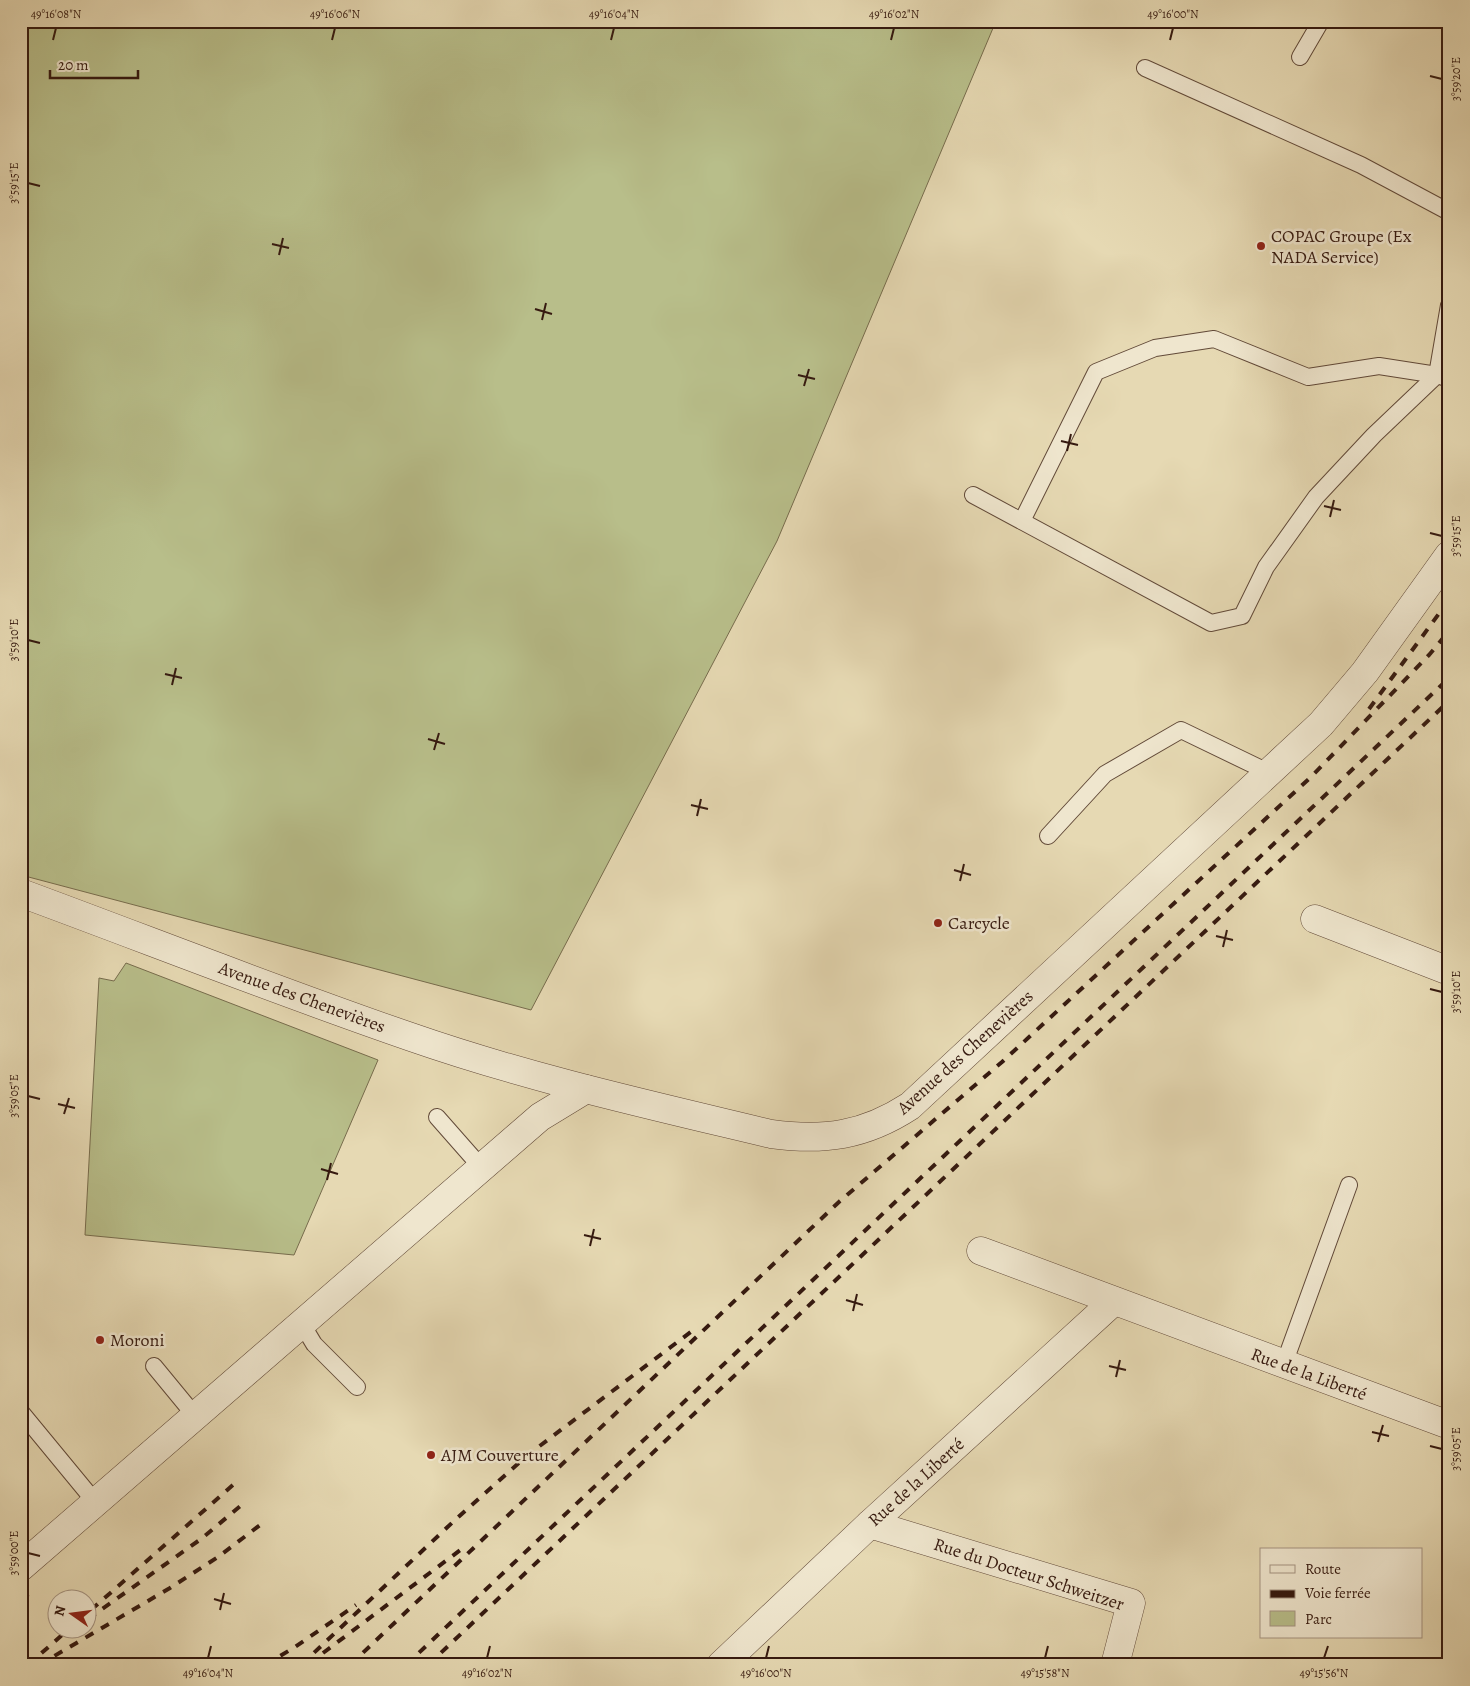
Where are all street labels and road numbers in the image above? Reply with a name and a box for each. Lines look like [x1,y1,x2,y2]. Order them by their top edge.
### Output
street label: Avenue des Chenevières [214,955,389,1038]
street label: Avenue des Chenevières [891,984,1038,1120]
street label: Rue de la Liberté [1248,1342,1370,1406]
street label: Rue de la Liberté [863,1432,969,1532]
street label: Rue du Docteur Schweitzer [931,1532,1127,1616]

